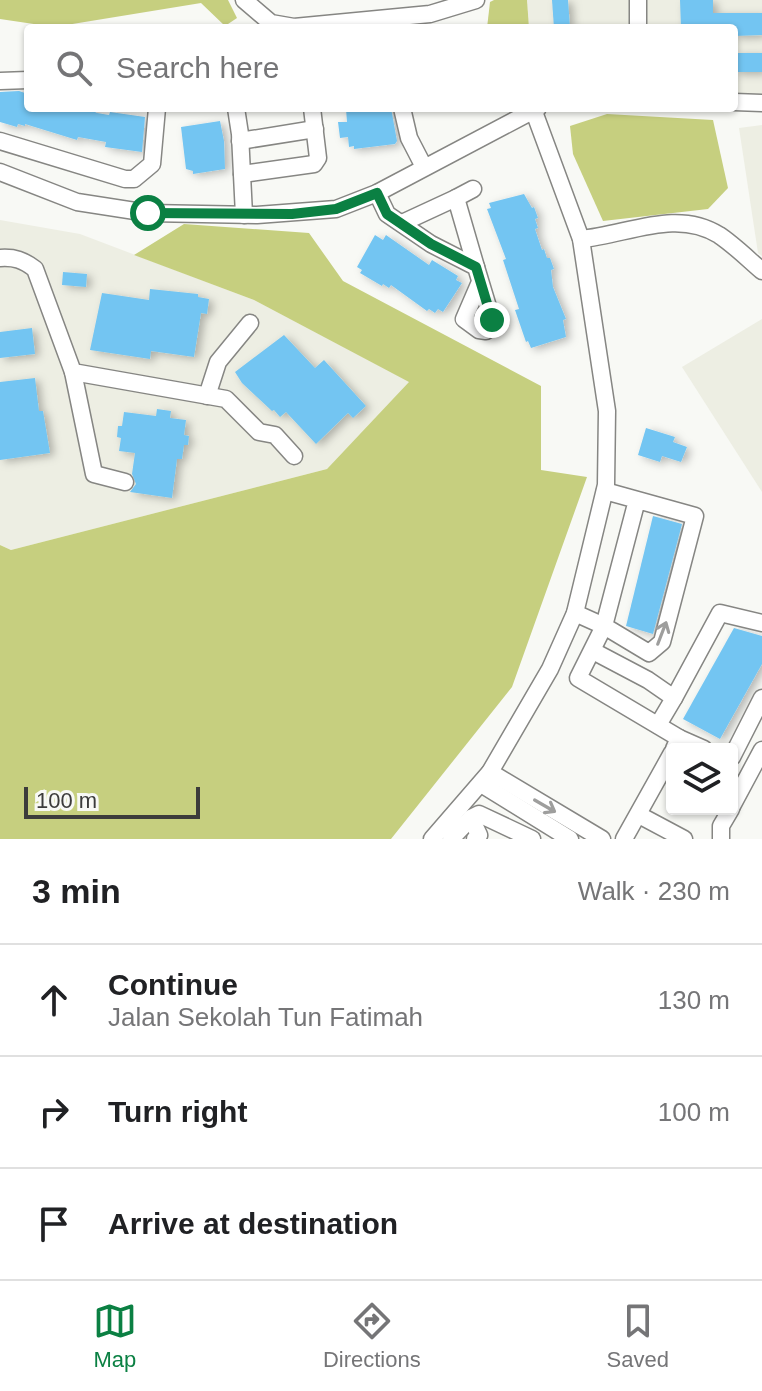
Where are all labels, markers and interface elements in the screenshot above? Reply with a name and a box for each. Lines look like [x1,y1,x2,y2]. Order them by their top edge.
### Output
search box [24,24,738,112]
icon: search [52,46,96,90]
text: Search here [116,51,279,84]
route start [130,195,166,231]
route end [474,302,510,338]
one-way arrow [656,621,670,645]
map controls [666,743,738,815]
button: layers [666,743,738,815]
scale bar [24,783,200,819]
text: 100 m [36,788,97,813]
one-way arrow [533,798,556,814]
text: 3 min [32,872,121,910]
text: Walk · 230 m [578,876,730,906]
text: Continue [108,968,238,1001]
icon: ahead [32,978,76,1022]
text: 130 m [658,985,730,1015]
text: Jalan Sekolah Tun Fatimah [108,1002,423,1032]
icon: right [32,1090,76,1134]
text: Turn right [108,1095,247,1128]
text: 100 m [658,1097,730,1127]
icon: arrive [32,1202,76,1246]
text: Arrive at destination [108,1207,398,1240]
tab: Map [93,1299,137,1373]
tab: Directions [323,1299,421,1373]
tab: Saved [607,1299,669,1373]

